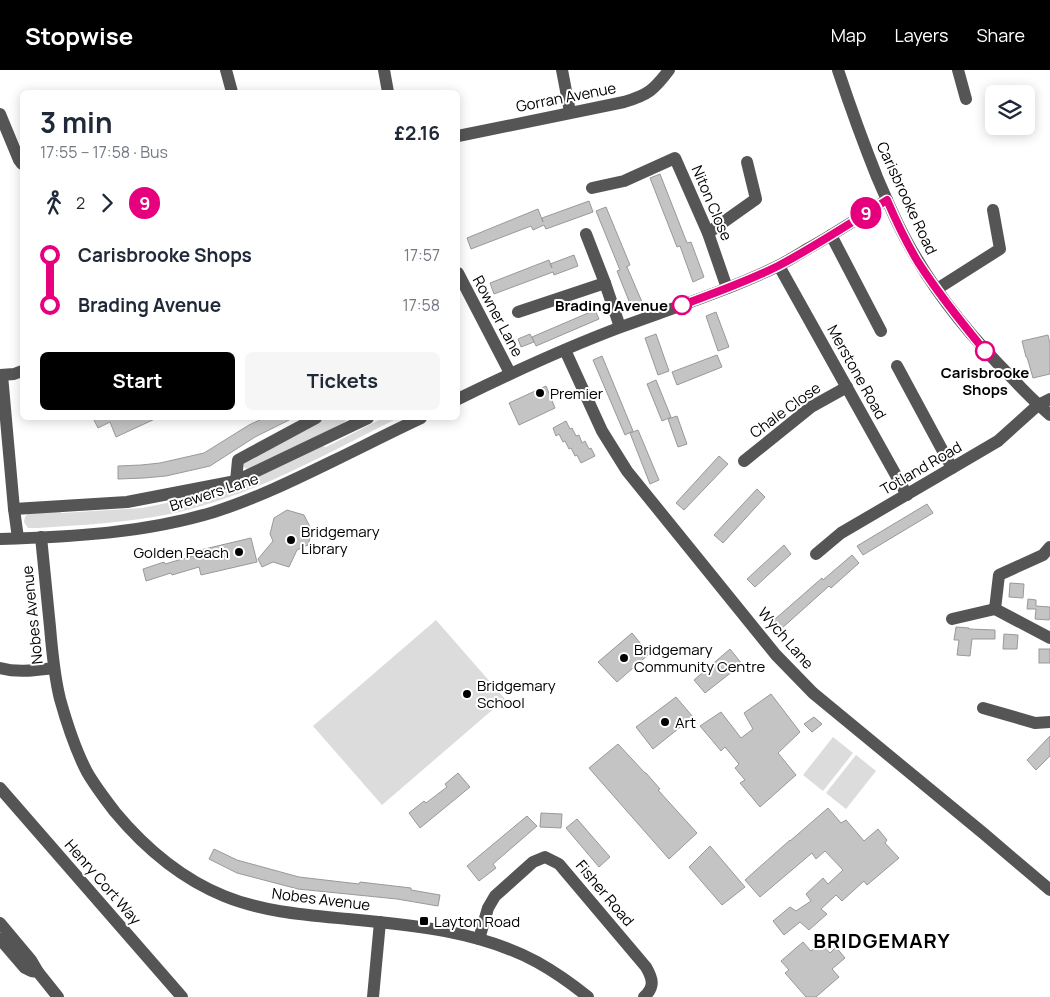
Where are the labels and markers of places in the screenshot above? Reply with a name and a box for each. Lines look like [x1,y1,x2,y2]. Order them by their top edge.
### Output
place label: Brading Avenue [555,295,668,316]
marker: Brading Avenue [672,295,692,315]
marker: Carisbrooke Shops [975,341,995,361]
place label: Carisbrooke Shops [941,362,1029,400]
place label: Premier [550,383,604,404]
marker: Premier [534,387,546,399]
place label: Bridgemary Library [301,521,380,559]
marker: Bridgemary Library [285,534,297,546]
place label: Golden Peach [134,542,229,563]
marker: Golden Peach [233,546,245,558]
place label: Bridgemary Community Centre [634,639,766,677]
marker: Bridgemary Community Centre [618,652,630,664]
place label: Bridgemary School [477,675,556,713]
marker: Bridgemary School [461,688,473,700]
place label: Art [675,712,696,733]
marker: Art [659,716,671,728]
place label: Layton Road [434,911,520,932]
marker: Layton Road [418,915,430,927]

